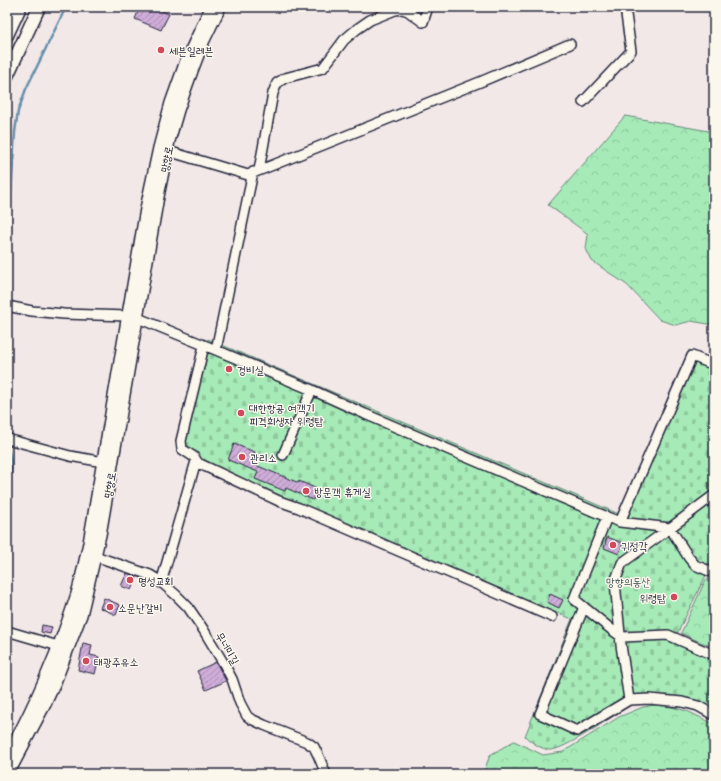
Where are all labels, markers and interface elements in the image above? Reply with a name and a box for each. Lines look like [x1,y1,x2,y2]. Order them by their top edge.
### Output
place label: 세븐일레븐 [169,42,213,59]
marker: 세븐일레븐 [156,45,166,55]
street label: 망향로 [155,144,177,174]
place label: 경비실 [237,361,264,378]
marker: 경비실 [224,364,234,374]
place label: 대한항공 여객기 피격희생자 위령탑 [249,399,324,429]
marker: 대한항공 여객기 피격희생자 위령탑 [236,408,246,418]
place label: 관리소 [250,449,277,466]
marker: 관리소 [237,452,247,462]
street label: 망향로 [98,470,120,500]
place label: 방문객 휴게실 [314,483,371,500]
marker: 방문객 휴게실 [301,486,311,496]
place label: 귀정각 [621,537,648,554]
marker: 귀정각 [608,540,618,550]
place label: 명성교회 [138,572,173,589]
park label: 망향의동산 [606,573,650,590]
marker: 명성교회 [125,575,135,585]
place label: 위령탑 [639,589,666,606]
marker: 위령탑 [669,592,679,602]
place label: 소문난갈비 [118,599,162,616]
marker: 소문난갈비 [105,602,115,612]
street label: 무너미길 [212,628,244,668]
place label: 태광주유소 [94,653,138,670]
marker: 태광주유소 [81,656,91,666]

